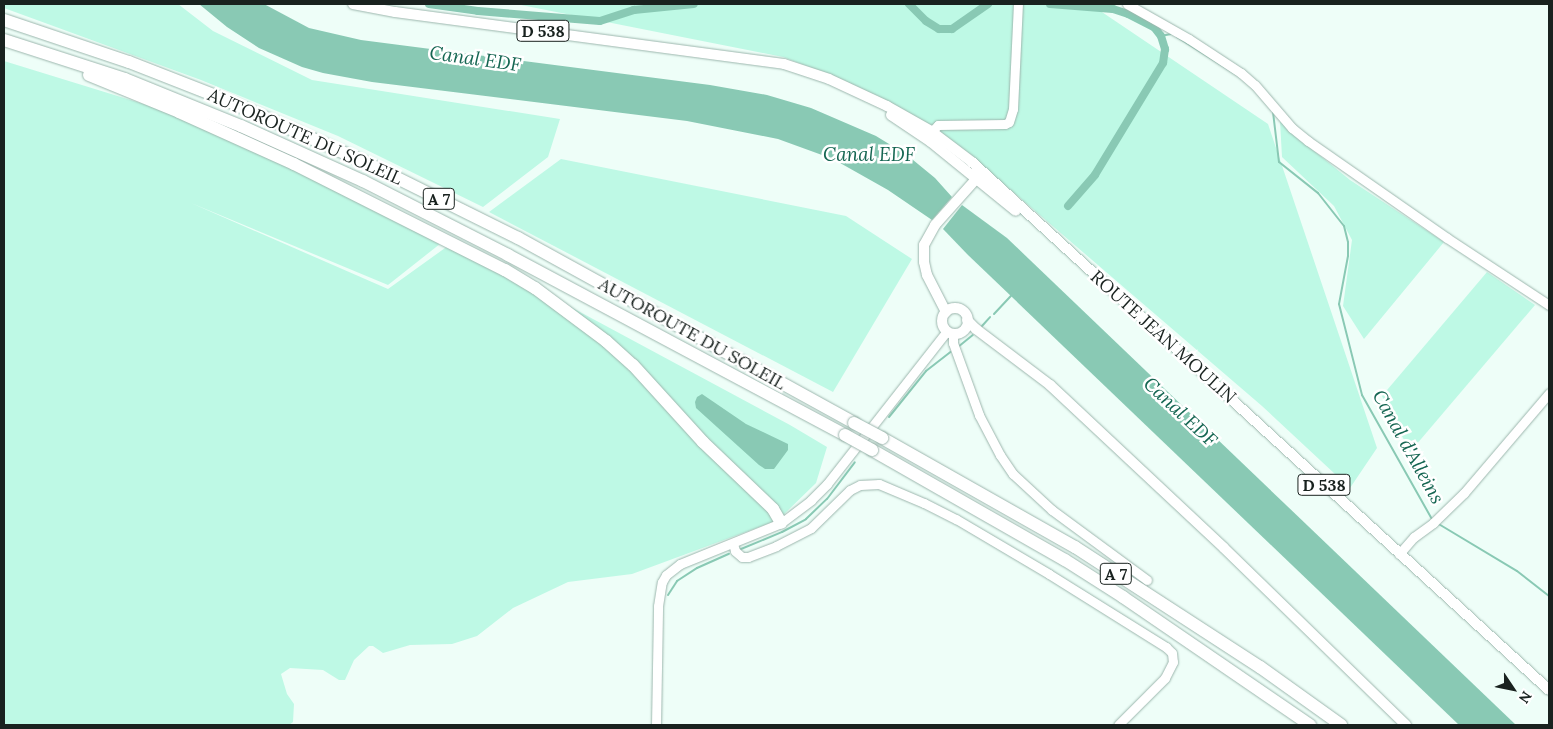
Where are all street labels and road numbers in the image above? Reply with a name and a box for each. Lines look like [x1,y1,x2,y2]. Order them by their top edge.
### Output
road number: D 538 [516,18,570,44]
street label: AUTOROUTE DU SOLEIL [204,84,406,190]
road number: A 7 [423,185,455,212]
street label: ROUTE JEAN MOULIN [1086,266,1240,408]
street label: AUTOROUTE DU SOLEIL [595,274,789,394]
road number: D 538 [1296,472,1352,498]
road number: A 7 [1100,560,1132,588]

